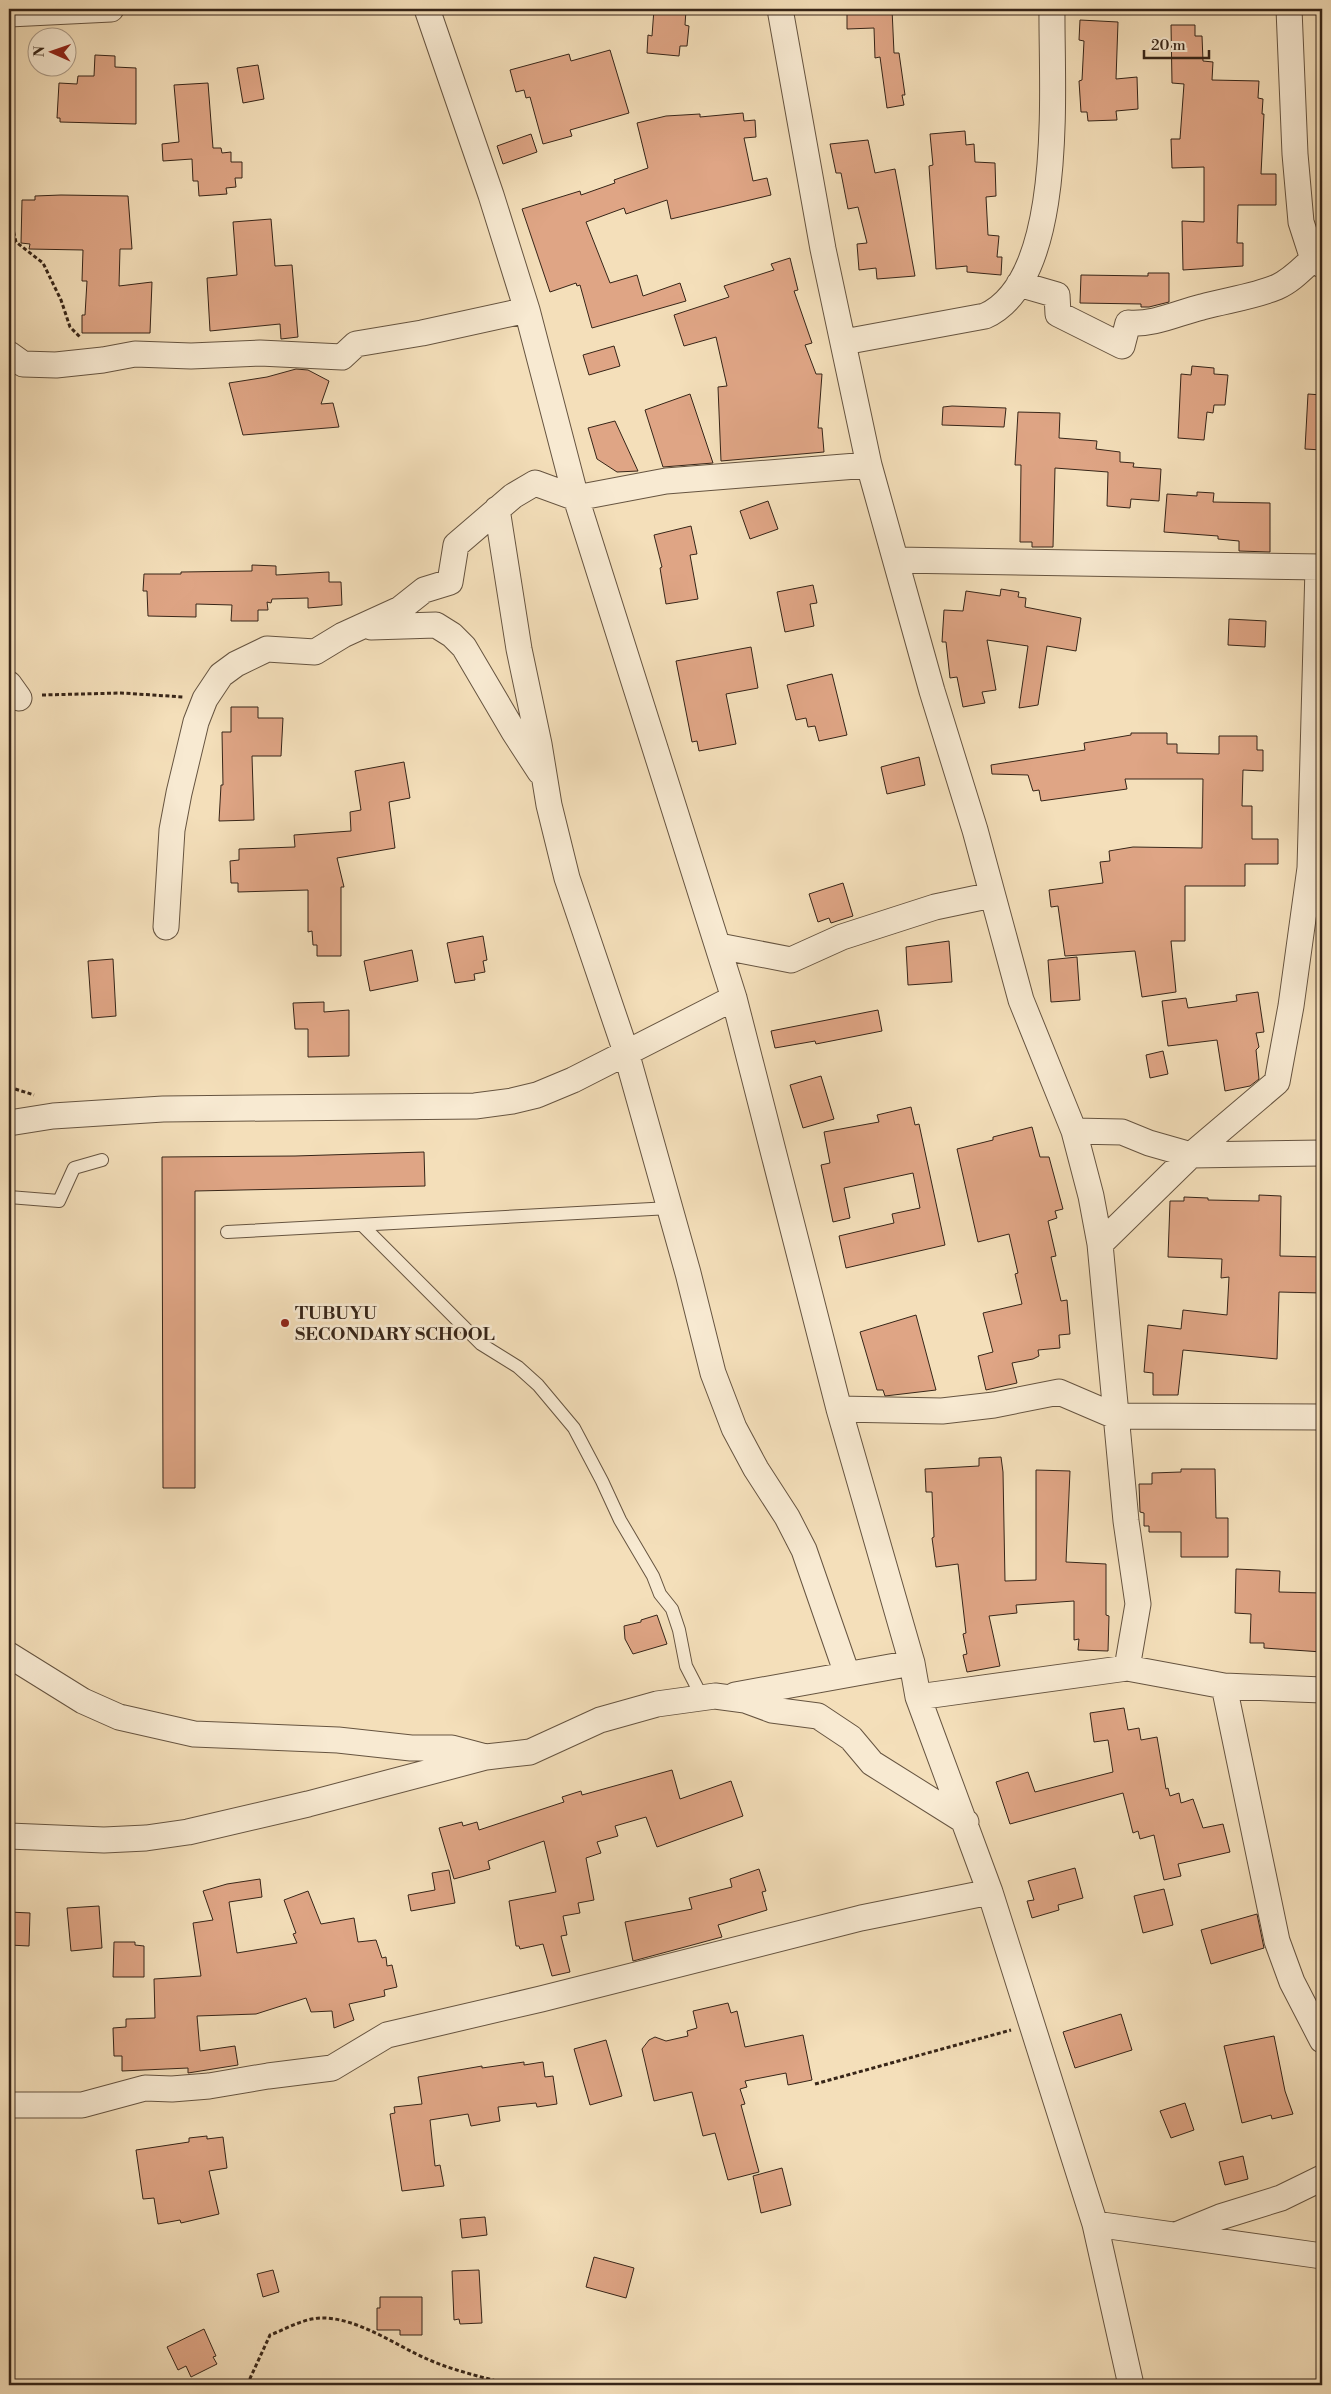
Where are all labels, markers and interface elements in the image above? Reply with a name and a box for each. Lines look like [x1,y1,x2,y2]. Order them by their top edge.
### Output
north arrow [28,28,78,78]
scale bar [1144,28,1208,60]
text: 20 m [1151,36,1186,55]
text: N [31,46,49,57]
place label: TUBUYU SECONDARY SCHOOL [295,1302,495,1346]
marker: TUBUYU SECONDARY SCHOOL [279,1317,291,1329]

